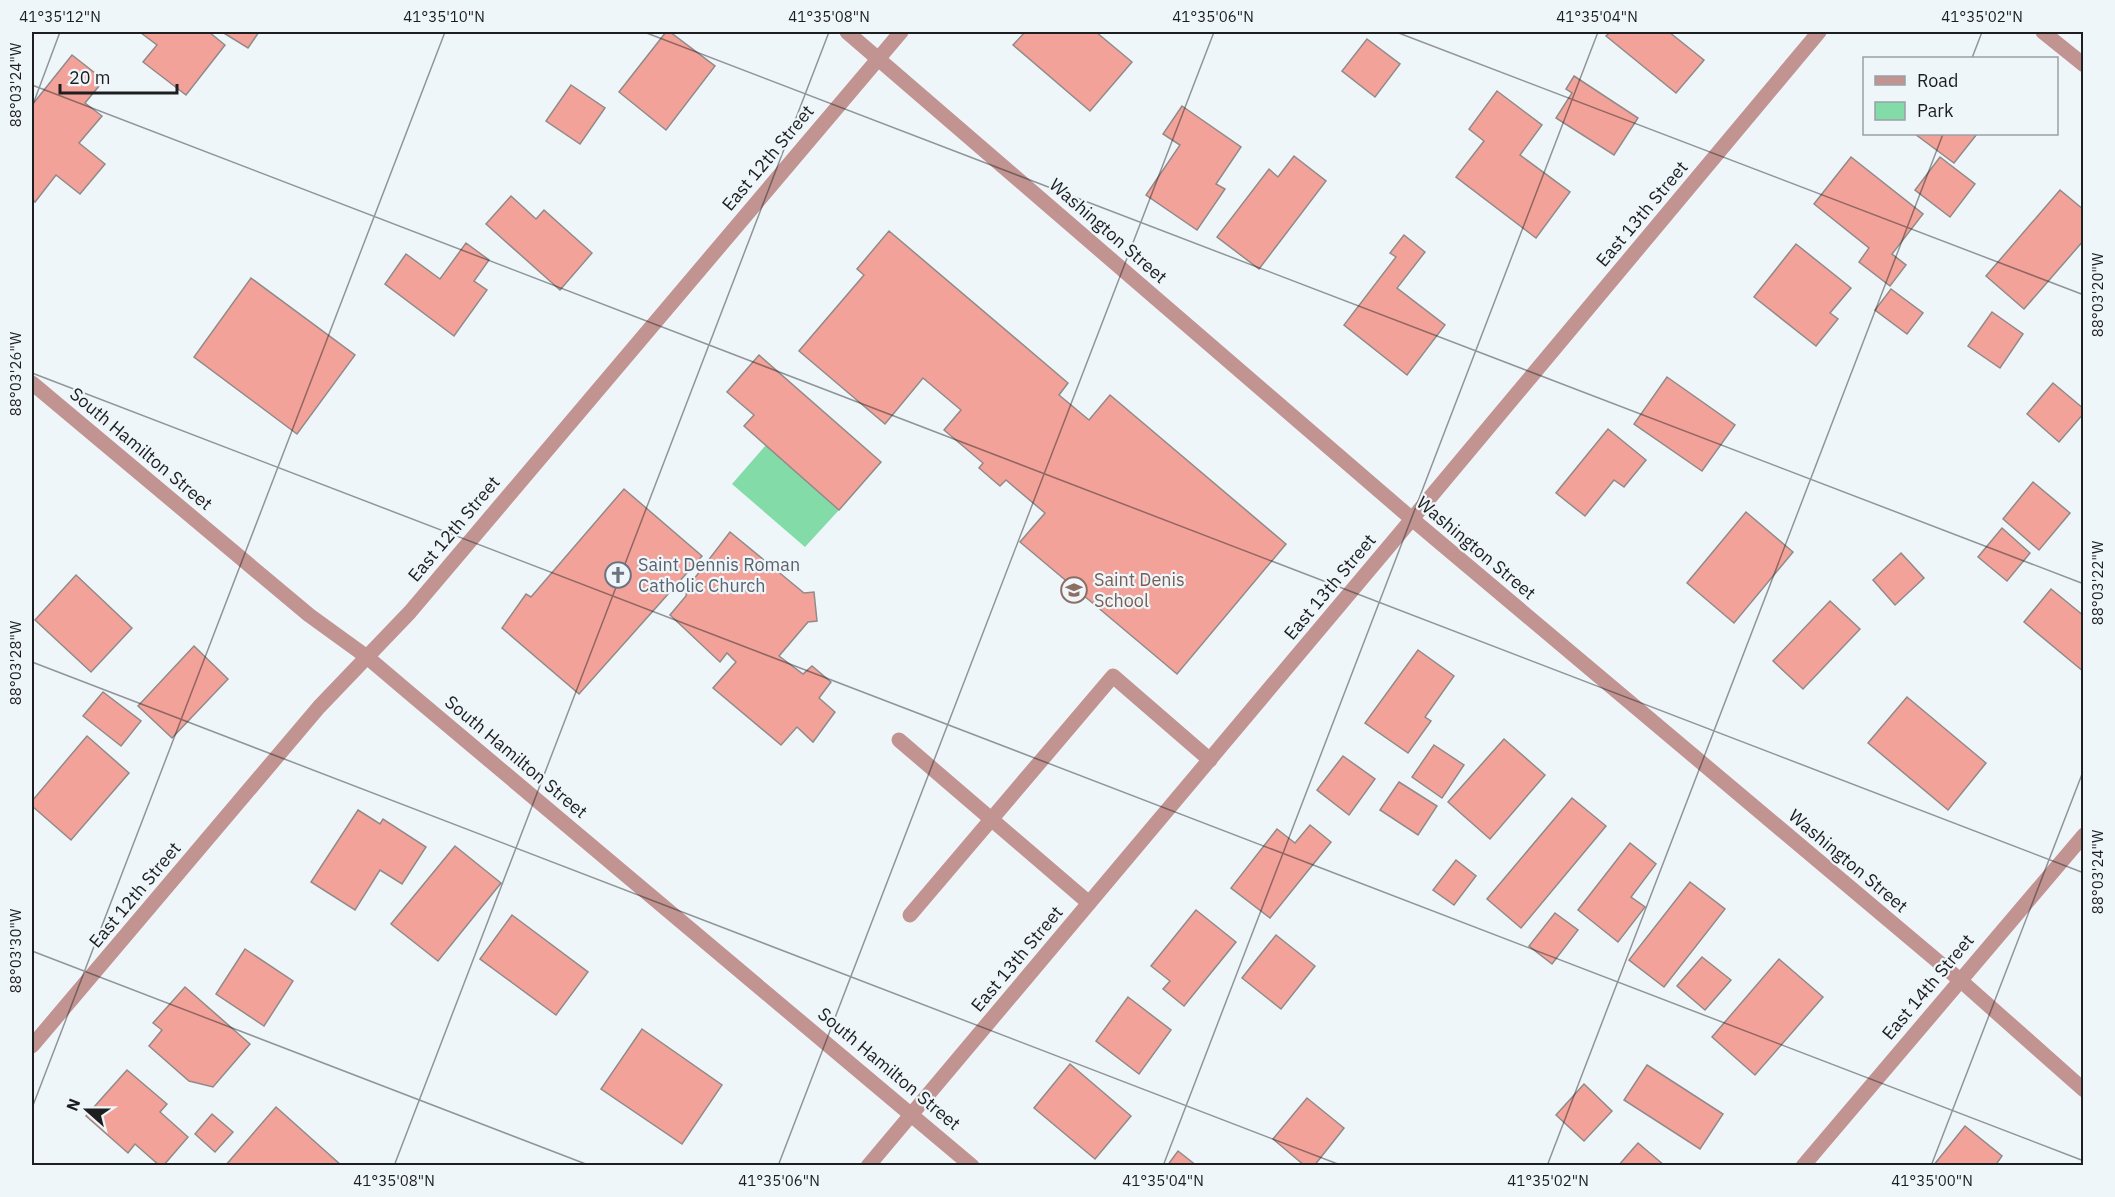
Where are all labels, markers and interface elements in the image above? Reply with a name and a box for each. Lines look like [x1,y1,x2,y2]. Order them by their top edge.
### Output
text: 41°35'12"N [19,7,101,26]
text: 41°35'10"N [403,7,485,26]
text: 41°35'08"N [788,7,870,26]
text: 41°35'06"N [1172,7,1254,26]
text: 41°35'04"N [1556,7,1638,26]
text: 41°35'02"N [1941,7,2023,26]
text: 88°03'24"W [6,42,25,127]
scale bar [60,57,177,95]
legend [1863,57,2058,135]
text: 20 m [69,66,111,89]
text: Road [1917,69,1958,92]
text: Park [1917,99,1954,122]
street label: East 12th Street [717,100,819,215]
street label: East 13th Street [1591,156,1693,271]
street label: Washington Street [1045,173,1172,288]
text: 88°03'20"W [2088,252,2107,337]
text: 88°03'26"W [6,331,25,416]
street label: South Hamilton Street [65,382,217,515]
street label: East 12th Street [403,471,505,586]
street label: Washington Street [1412,491,1541,604]
street label: East 13th Street [1279,529,1381,644]
text: 88°03'22"W [2088,540,2107,625]
place label: Saint Dennis Roman Catholic Church [638,553,800,597]
church icon: Saint Dennis Roman Catholic Church [603,560,633,590]
place label: Saint Denis School [1094,568,1185,612]
school or university icon: Saint Denis School [1059,575,1089,605]
text: 88°03'28"W [6,620,25,705]
street label: South Hamilton Street [440,690,592,823]
street label: Washington Street [1784,804,1913,917]
text: 88°03'24"W [2088,829,2107,914]
street label: East 12th Street [84,837,186,952]
street label: East 13th Street [966,901,1068,1016]
text: 88°03'30"W [6,908,25,993]
street label: East 14th Street [1877,929,1979,1044]
street label: South Hamilton Street [813,1002,965,1135]
north arrow [57,1080,117,1140]
text: N [62,1096,84,1114]
text: 41°35'08"N [353,1171,435,1190]
text: 41°35'06"N [738,1171,820,1190]
text: 41°35'04"N [1122,1171,1204,1190]
text: 41°35'02"N [1507,1171,1589,1190]
text: 41°35'00"N [1891,1171,1973,1190]

